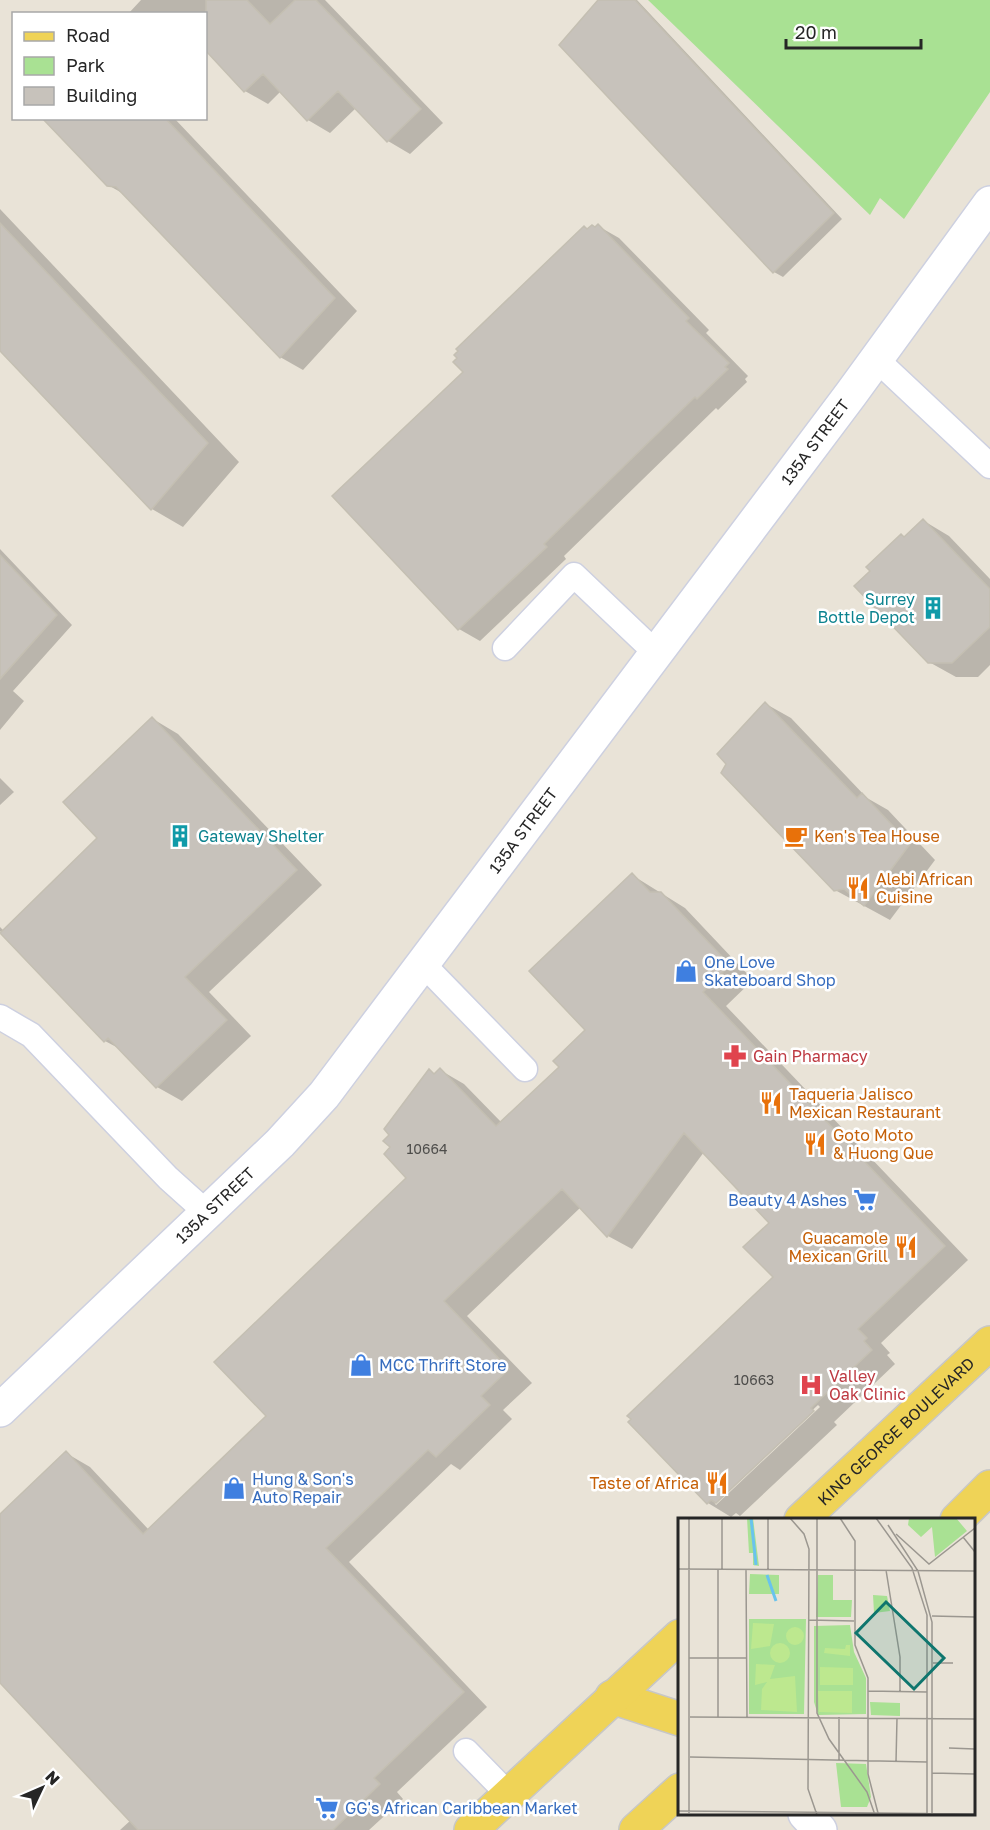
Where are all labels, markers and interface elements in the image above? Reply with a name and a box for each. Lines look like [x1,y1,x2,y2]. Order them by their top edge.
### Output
legend [12,12,207,120]
scale bar [786,12,921,50]
text: 20 m [795,21,837,43]
text: Road [66,24,110,46]
text: Park [66,54,105,76]
text: Building [66,84,137,106]
street label: 135A STREET [776,395,854,489]
place label: Surrey Bottle Depot [817,589,915,627]
building icon: Surrey Bottle Depot [920,595,946,621]
street label: 135A STREET [484,784,561,877]
building icon: Gateway Shelter [167,823,193,849]
cafe icon: Ken's Tea House [783,823,809,849]
place label: Gateway Shelter [198,826,324,846]
place label: Ken's Tea House [814,826,940,846]
place label: Alebi African Cuisine [876,869,973,907]
restaurant icon: Alebi African Cuisine [845,875,871,901]
place label: One Love Skateboard Shop [704,952,836,990]
shop icon: One Love Skateboard Shop [673,958,699,984]
pharmacy icon: Gain Pharmacy [722,1043,748,1069]
place label: Gain Pharmacy [753,1046,868,1066]
place label: Taqueria Jalisco Mexican Restaurant [789,1084,941,1122]
restaurant icon: Taqueria Jalisco Mexican Restaurant [758,1090,784,1116]
place label: Goto Moto & Huong Que [833,1125,934,1163]
restaurant icon: Goto Moto & Huong Que [802,1131,828,1157]
house number: 10664 [407,1140,447,1157]
street label: 135A STREET [171,1163,259,1247]
supermarket icon: Beauty 4 Ashes [852,1187,878,1213]
place label: Beauty 4 Ashes [728,1190,847,1210]
place label: Guacamole Mexican Grill [789,1228,888,1266]
restaurant icon: Guacamole Mexican Grill [893,1234,919,1260]
shop icon: MCC Thrift Store [348,1352,374,1378]
street label: KING GEORGE BOULEVARD [813,1353,979,1509]
place label: MCC Thrift Store [379,1355,507,1375]
place label: Valley Oak Clinic [829,1366,906,1404]
house number: 10663 [734,1371,774,1388]
hospital icon: Valley Oak Clinic [798,1372,824,1398]
place label: Hung & Son's Auto Repair [252,1469,354,1507]
restaurant icon: Taste of Africa [704,1470,730,1496]
place label: Taste of Africa [590,1473,699,1493]
shop icon: Hung & Son's Auto Repair [221,1475,247,1501]
inset map [678,1518,975,1815]
north arrow [12,1758,72,1818]
text: N [41,1766,64,1789]
supermarket icon: GG's African Caribbean Market [314,1795,340,1821]
place label: GG's African Caribbean Market [345,1798,578,1818]

